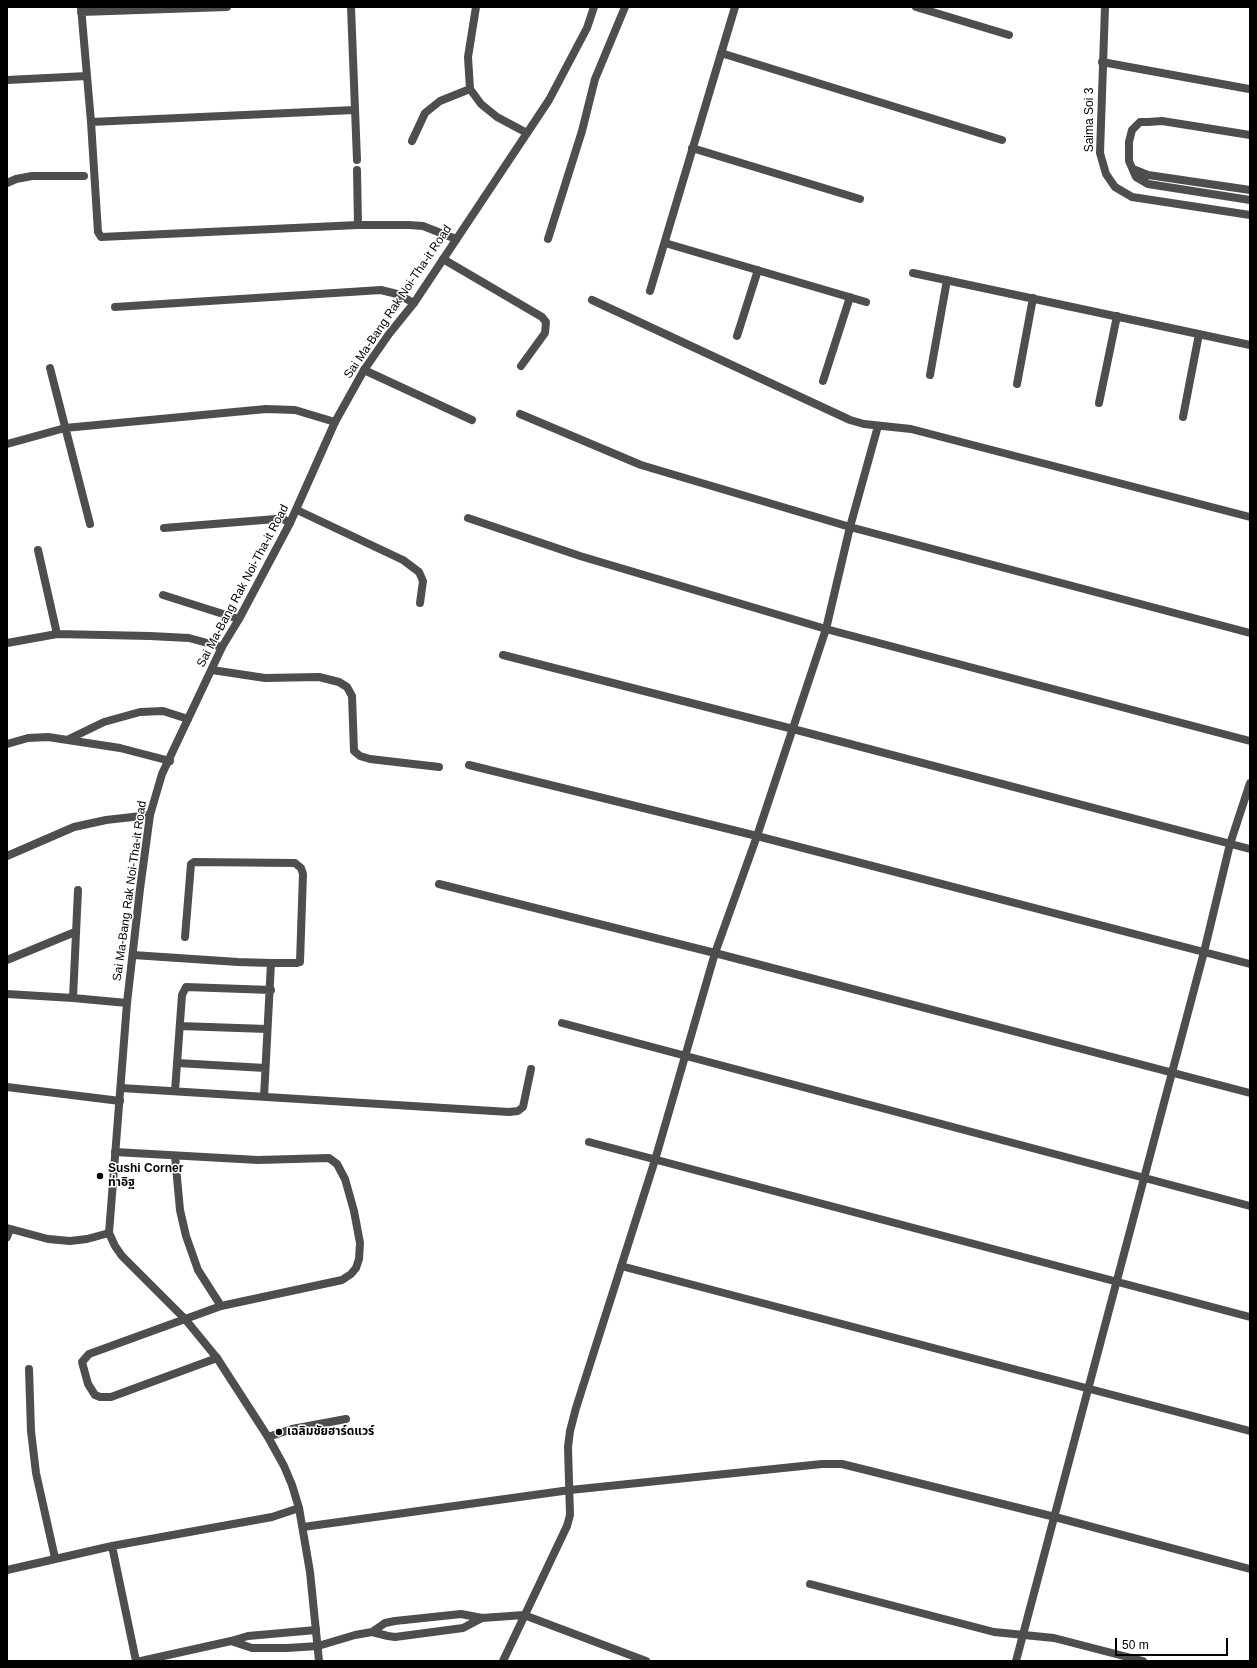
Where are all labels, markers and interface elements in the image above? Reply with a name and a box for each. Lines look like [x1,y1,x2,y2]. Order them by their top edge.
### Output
street label: Saima Soi 3 [1083,88,1097,152]
street label: Sai Ma-Bang Rak Noi-Tha-it Road [341,223,455,381]
street label: Sai Ma-Bang Rak Noi-Tha-it Road [194,502,292,670]
street label: Sai Ma-Bang Rak Noi-Tha-it Road [110,800,150,982]
place label: Sushi Corner ท่าอิฐ [108,1162,183,1190]
marker: Sushi Corner ท่าอิฐ [95,1171,105,1181]
place label: เฉลิมชัยฮาร์ดแวร์ [287,1425,374,1439]
marker: เฉลิมชัยฮาร์ดแวร์ [274,1427,284,1437]
scale bar [1117,1630,1230,1656]
text: 50 m [1122,1638,1149,1652]

